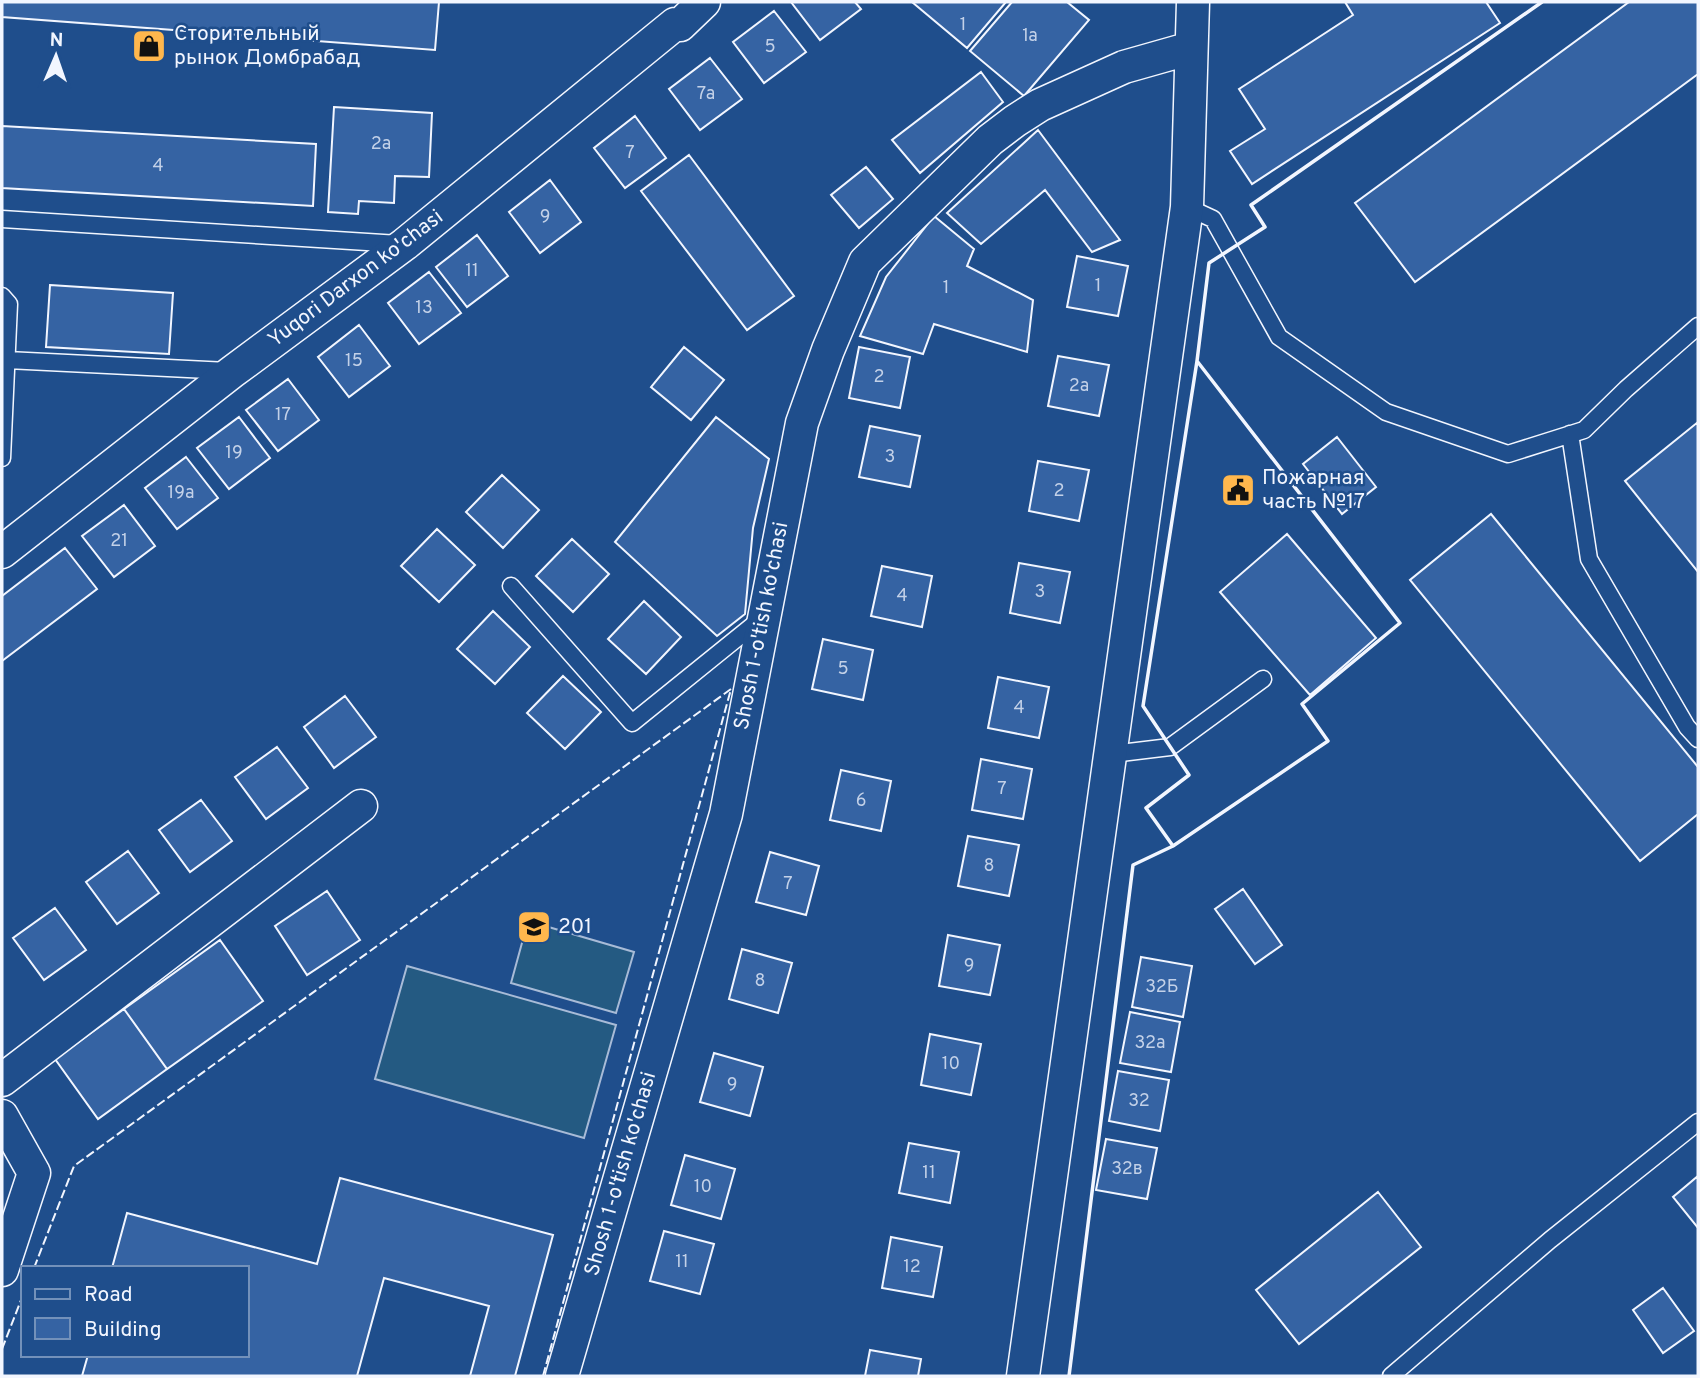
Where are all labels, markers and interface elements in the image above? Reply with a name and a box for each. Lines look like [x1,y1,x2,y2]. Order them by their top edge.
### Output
house number: 1 [960,14,966,37]
north arrow [21,21,91,91]
place label: Сторительный рынок Домбрабад [174,21,360,72]
house number: 1а [1022,25,1038,48]
shop icon: Сторительный рынок Домбрабад [130,27,168,65]
text: N [49,29,64,53]
house number: 5 [764,36,776,59]
house number: 7а [697,83,715,106]
house number: 2a [371,133,391,156]
house number: 7 [625,142,635,165]
house number: 4 [152,155,164,178]
street label: Yuqori Darxon ko'chasi [263,204,449,354]
house number: 9 [540,206,550,229]
house number: 11 [465,260,479,283]
house number: 1 [1095,275,1101,298]
house number: 1 [943,277,949,300]
house number: 13 [415,297,433,320]
house number: 15 [345,350,363,373]
house number: 2 [873,366,885,389]
house number: 2а [1069,375,1089,398]
house number: 17 [275,404,291,427]
house number: 19 [225,442,243,465]
house number: 3 [885,446,895,469]
place label: Пожарная часть №17 [1262,465,1365,516]
public building icon: Пожарная часть №17 [1219,471,1257,509]
house number: 2 [1053,480,1065,503]
house number: 19а [168,482,194,505]
street label: Shosh 1-o'tish ko'chasi [729,520,795,732]
house number: 21 [110,530,128,553]
house number: 3 [1035,581,1045,604]
house number: 4 [896,585,908,608]
house number: 5 [837,658,849,681]
house number: 4 [1013,697,1025,720]
house number: 7 [997,778,1007,801]
house number: 6 [856,790,866,813]
house number: 8 [984,855,995,878]
house number: 7 [783,873,793,896]
school or university icon: 201 [515,908,553,946]
place label: 201 [558,914,592,941]
house number: 9 [964,955,974,978]
house number: 8 [755,970,766,993]
house number: 32Б [1145,976,1179,999]
house number: 32a [1135,1032,1165,1055]
house number: 10 [942,1053,960,1076]
street label: Shosh 1-o'tish ko'chasi [579,1069,663,1279]
house number: 9 [727,1074,737,1097]
house number: 32 [1128,1090,1150,1113]
house number: 32в [1111,1158,1143,1181]
house number: 11 [922,1162,936,1185]
house number: 10 [694,1176,712,1199]
house number: 11 [675,1251,689,1274]
house number: 12 [903,1256,921,1279]
legend [21,1266,248,1357]
text: Road [84,1282,133,1309]
text: Building [84,1317,162,1344]

